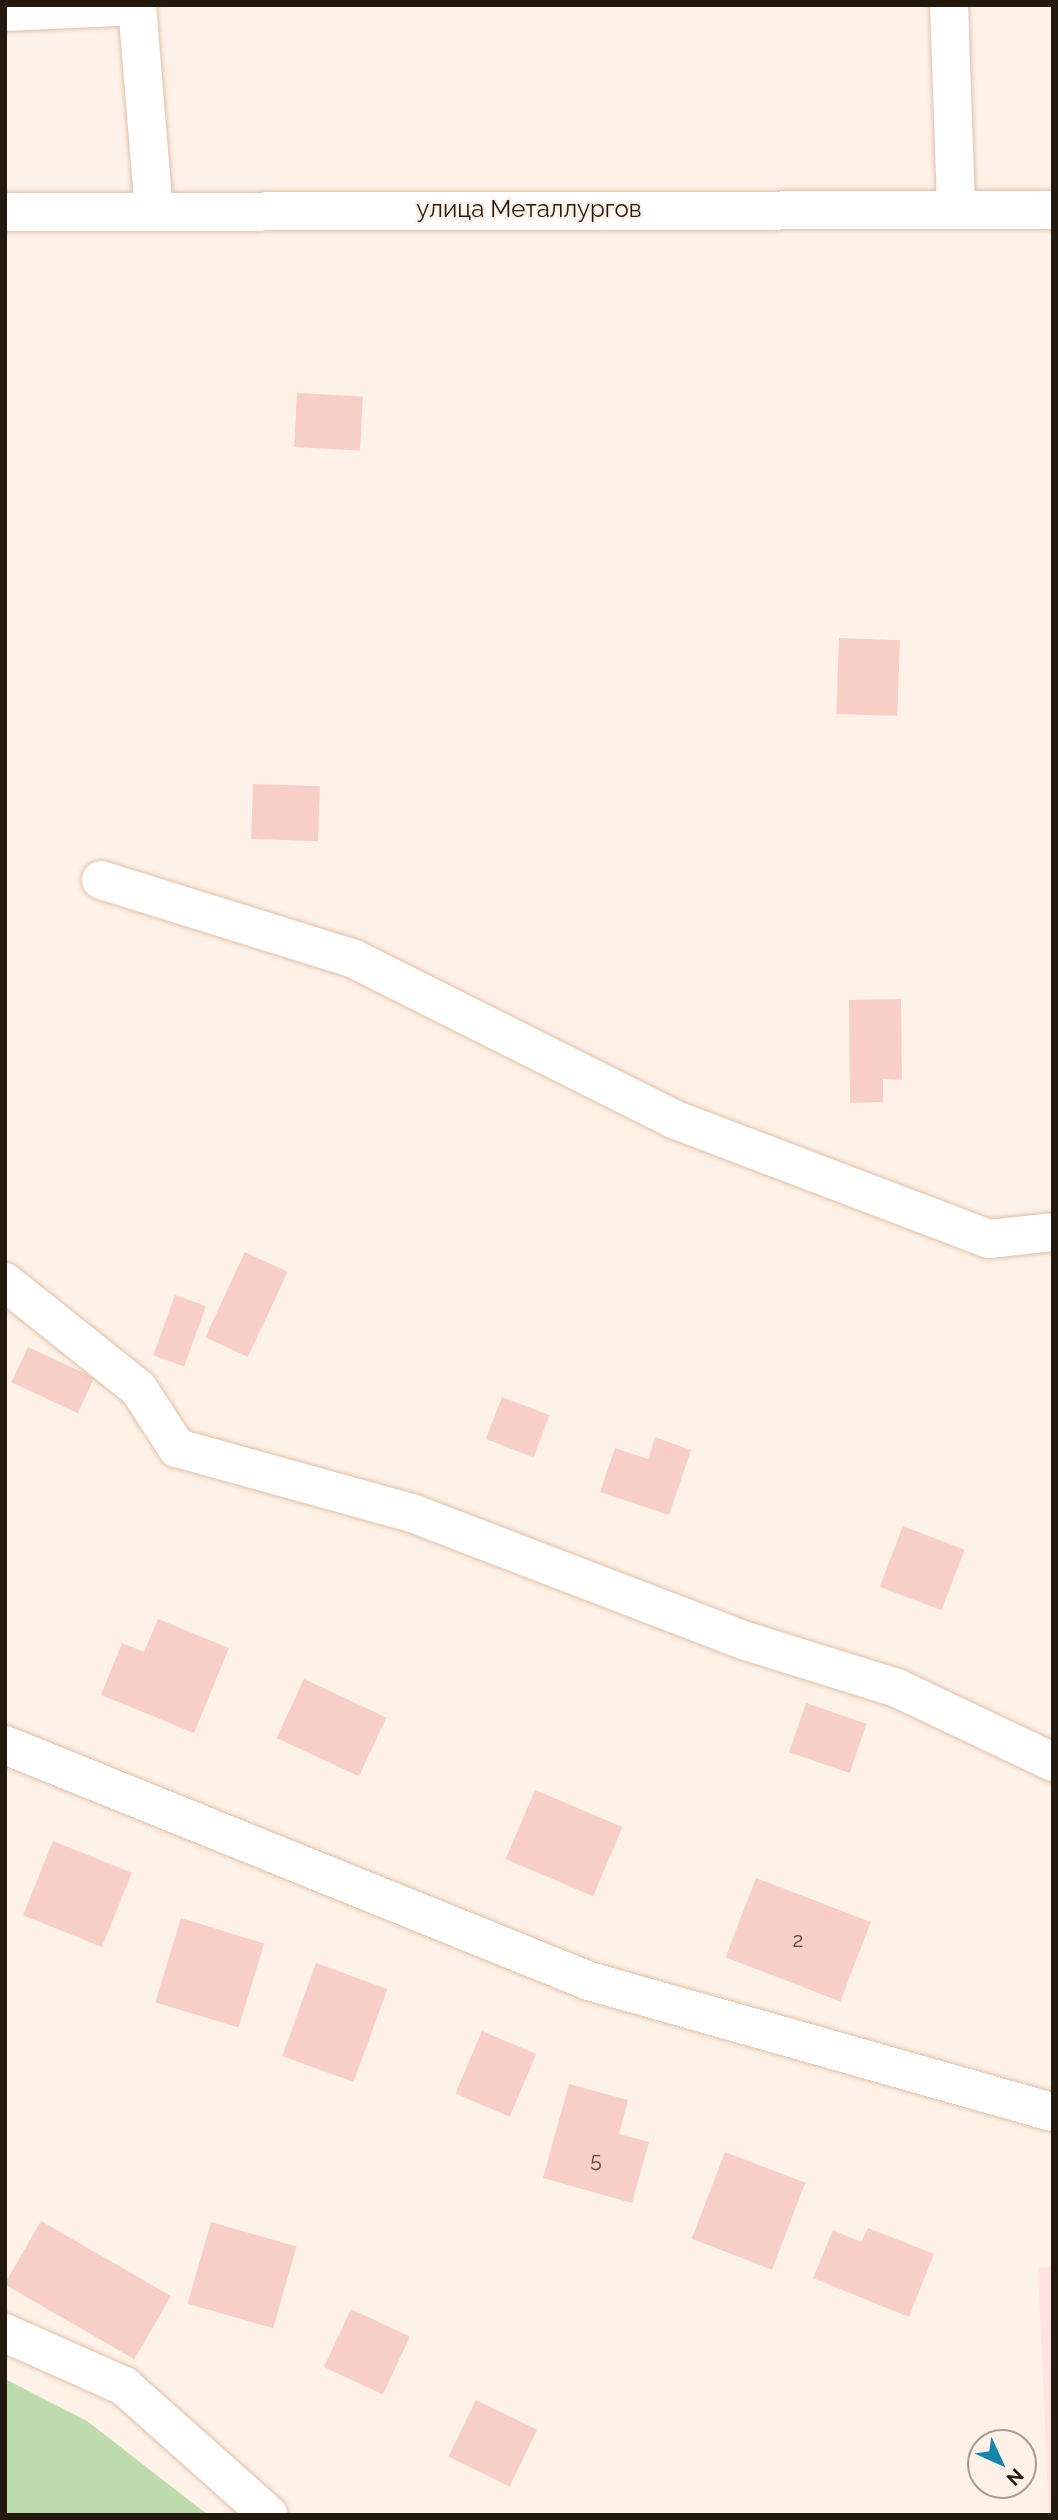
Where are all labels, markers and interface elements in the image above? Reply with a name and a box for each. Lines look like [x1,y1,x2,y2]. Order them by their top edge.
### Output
street label: улица Металлургов [416,195,642,223]
house number: 2 [793,1927,803,1953]
house number: 5 [590,2147,602,2173]
north arrow [967,2429,1037,2499]
text: N [1003,2465,1028,2490]

